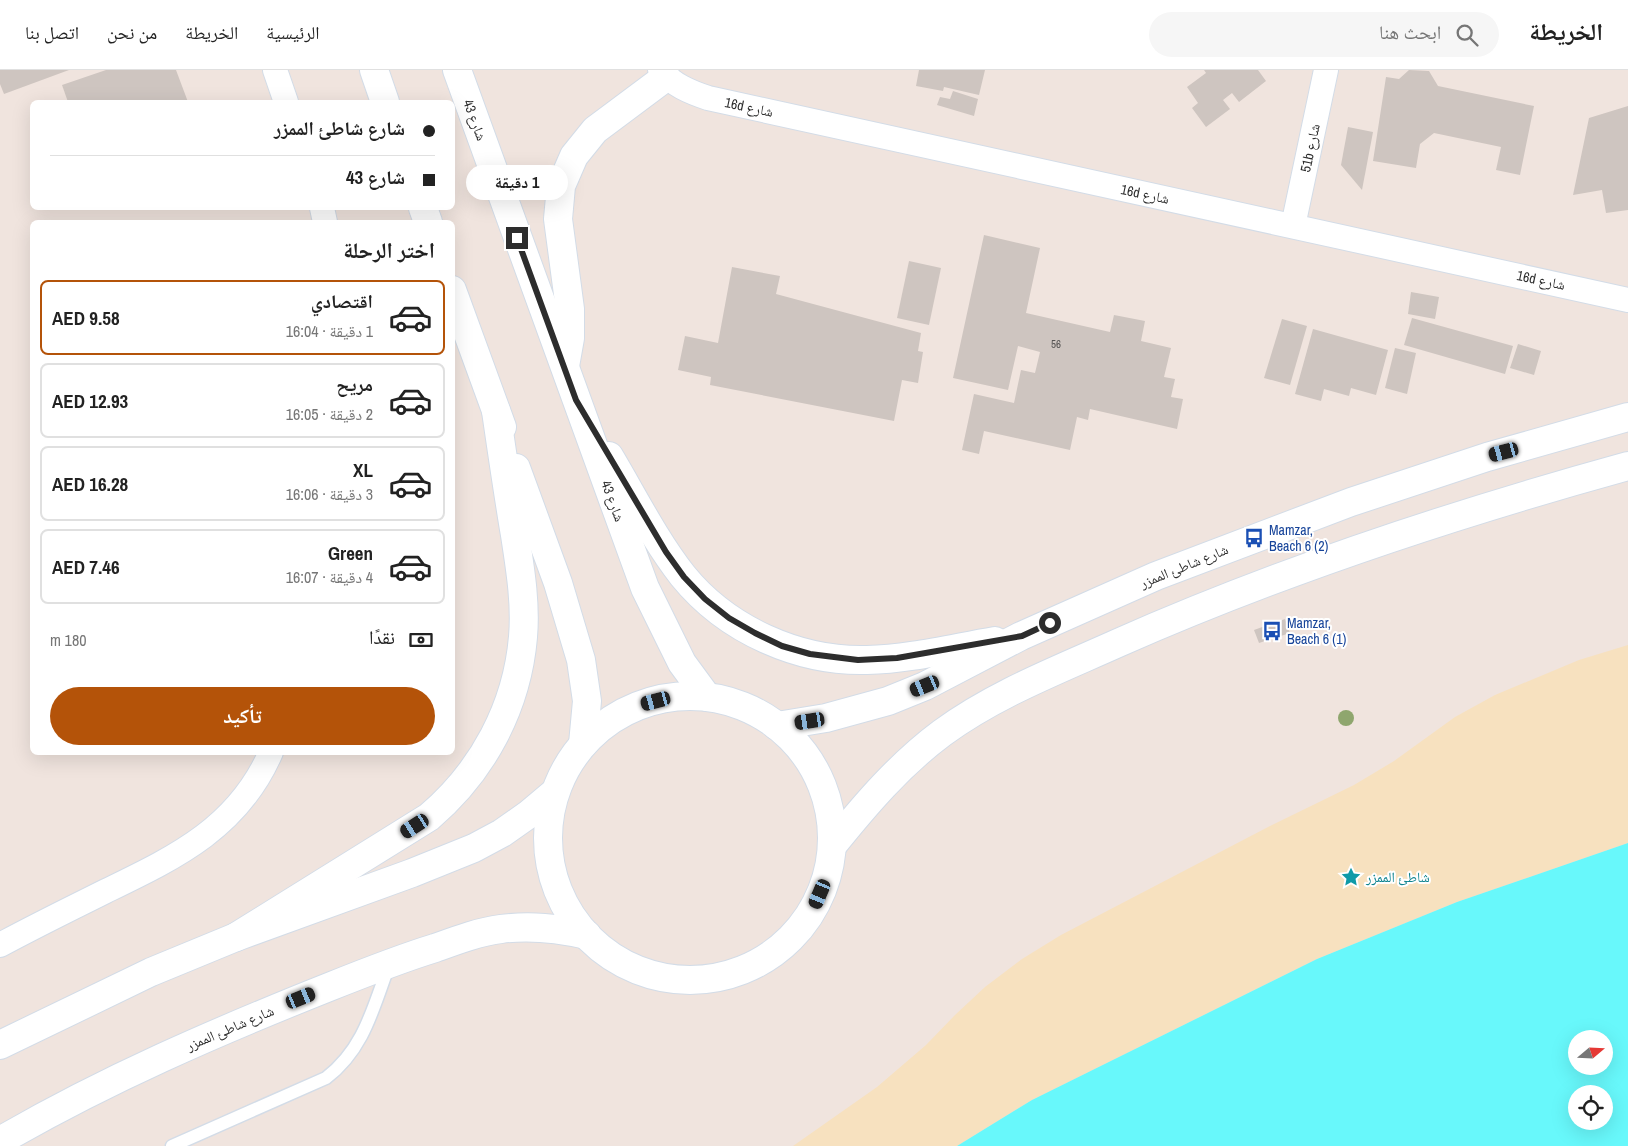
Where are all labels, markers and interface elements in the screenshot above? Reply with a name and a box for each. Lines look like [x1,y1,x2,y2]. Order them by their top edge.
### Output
search box [1149,12,1499,57]
text: الخريطة [1529,15,1603,47]
text: ابحث هنا [1379,19,1441,45]
text: اتصل بنا [25,20,79,45]
text: من نحن [107,20,157,45]
text: الخريطة [185,20,238,45]
text: الرئيسية [266,20,320,45]
icon: search [1453,21,1481,49]
street label: 16d شارع [723,93,775,122]
street label: شارع 43 [458,97,491,143]
text: شارع شاطئ الممزر [274,115,405,141]
street label: 51b شارع [1296,122,1325,174]
text: شارع 43 [346,164,405,190]
callout: 1 دقيقة [466,166,568,200]
text: 1 دقيقة [495,171,539,193]
street label: 16d شارع [1119,180,1171,209]
route end [506,227,528,249]
text: اختر الرحلة [343,235,435,265]
street label: 16d شارع [1515,266,1567,295]
text: اقتصادي [311,288,373,314]
icon: car [388,295,433,340]
text: AED 9.58 [52,305,120,331]
text: 1 دقيقة · 16:04 [286,320,373,342]
house number: 56 [1051,337,1061,351]
text: مريح [336,371,373,397]
icon: car [388,378,433,423]
text: AED 12.93 [52,388,128,414]
text: 2 دقيقة · 16:05 [286,403,373,425]
car [1487,441,1520,463]
text: XL [353,457,373,483]
icon: car [388,461,433,506]
text: AED 16.28 [52,471,128,497]
street label: شارع 43 [596,478,629,524]
text: 3 دقيقة · 16:06 [286,483,373,505]
place label: Mamzar, Beach 6 (2) [1269,521,1329,555]
bus stop icon: Mamzar, Beach 6 (2) [1243,527,1265,549]
text: Green [328,540,373,566]
street label: شارع شاطئ الممزر [1136,540,1231,593]
icon: car [388,544,433,589]
text: AED 7.46 [52,554,120,580]
text: 4 دقيقة · 16:07 [286,566,373,588]
route start [1039,612,1061,634]
place label: Mamzar, Beach 6 (1) [1287,614,1347,648]
bus stop icon: Mamzar, Beach 6 (1) [1261,620,1283,642]
text: نقدًا [369,624,395,650]
icon: cash [407,626,435,654]
text: 180 m [50,629,86,651]
car [908,673,941,699]
button: تأكيد [50,687,435,745]
car [639,690,672,712]
car [794,711,825,731]
car [398,812,431,840]
place icon: شاطئ الممزر [1340,866,1362,888]
place label: شاطئ الممزر [1365,868,1430,886]
car [807,877,832,911]
car [284,985,317,1011]
street label: شارع شاطئ الممزر [183,1001,277,1056]
north arrow [1568,1030,1612,1075]
map controls [1568,1030,1613,1130]
button: locate [1568,1085,1613,1130]

